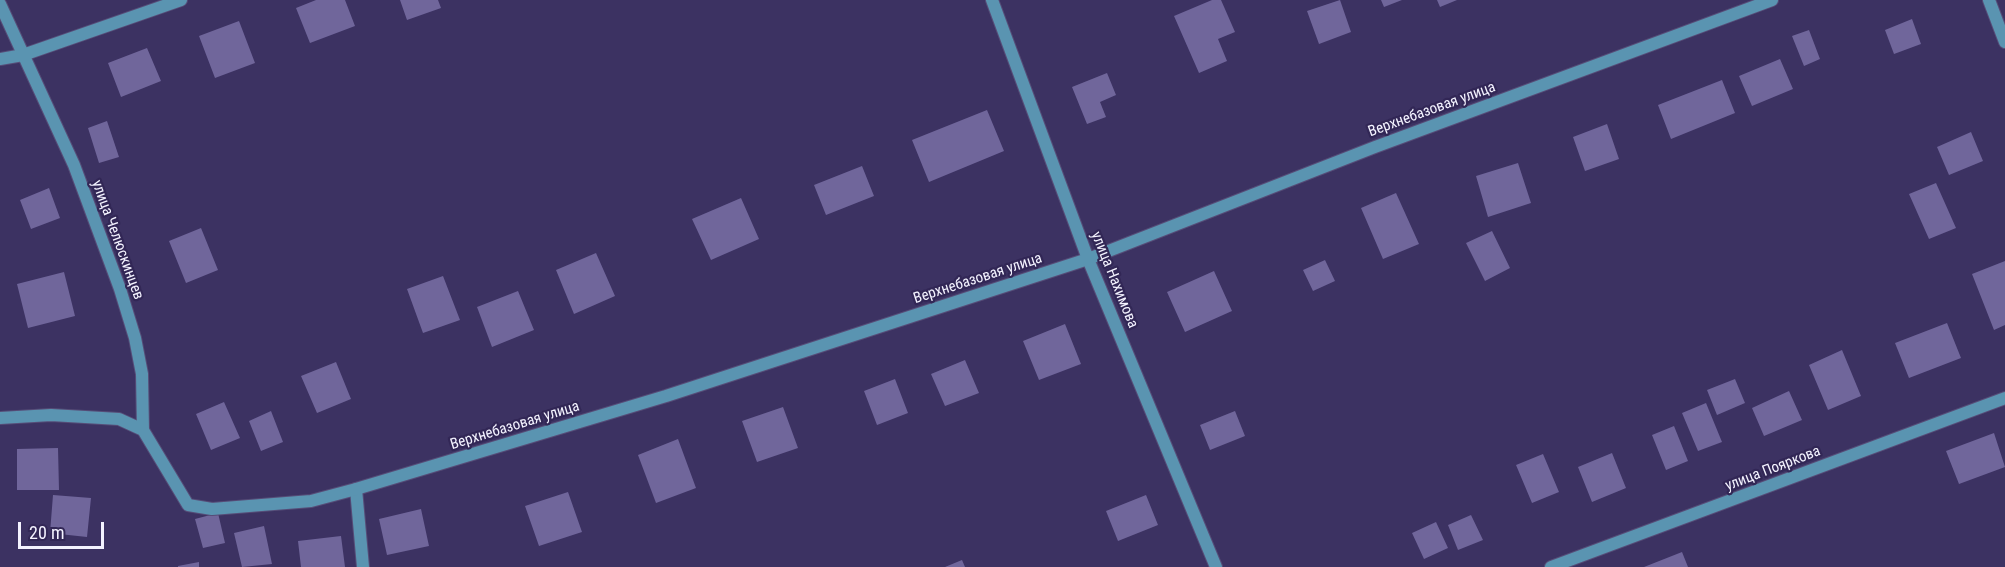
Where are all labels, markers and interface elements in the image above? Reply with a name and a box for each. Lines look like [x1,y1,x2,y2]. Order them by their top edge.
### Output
street label: Верхнебазовая улица [1366,79,1498,141]
street label: улица Челюскинцев [87,178,147,302]
street label: улица Нахимова [1086,229,1142,331]
street label: Верхнебазовая улица [911,250,1045,308]
street label: Верхнебазовая улица [448,398,582,454]
street label: улица Пояркова [1723,443,1823,495]
scale bar [21,510,106,548]
text: 20 m [29,522,64,543]

